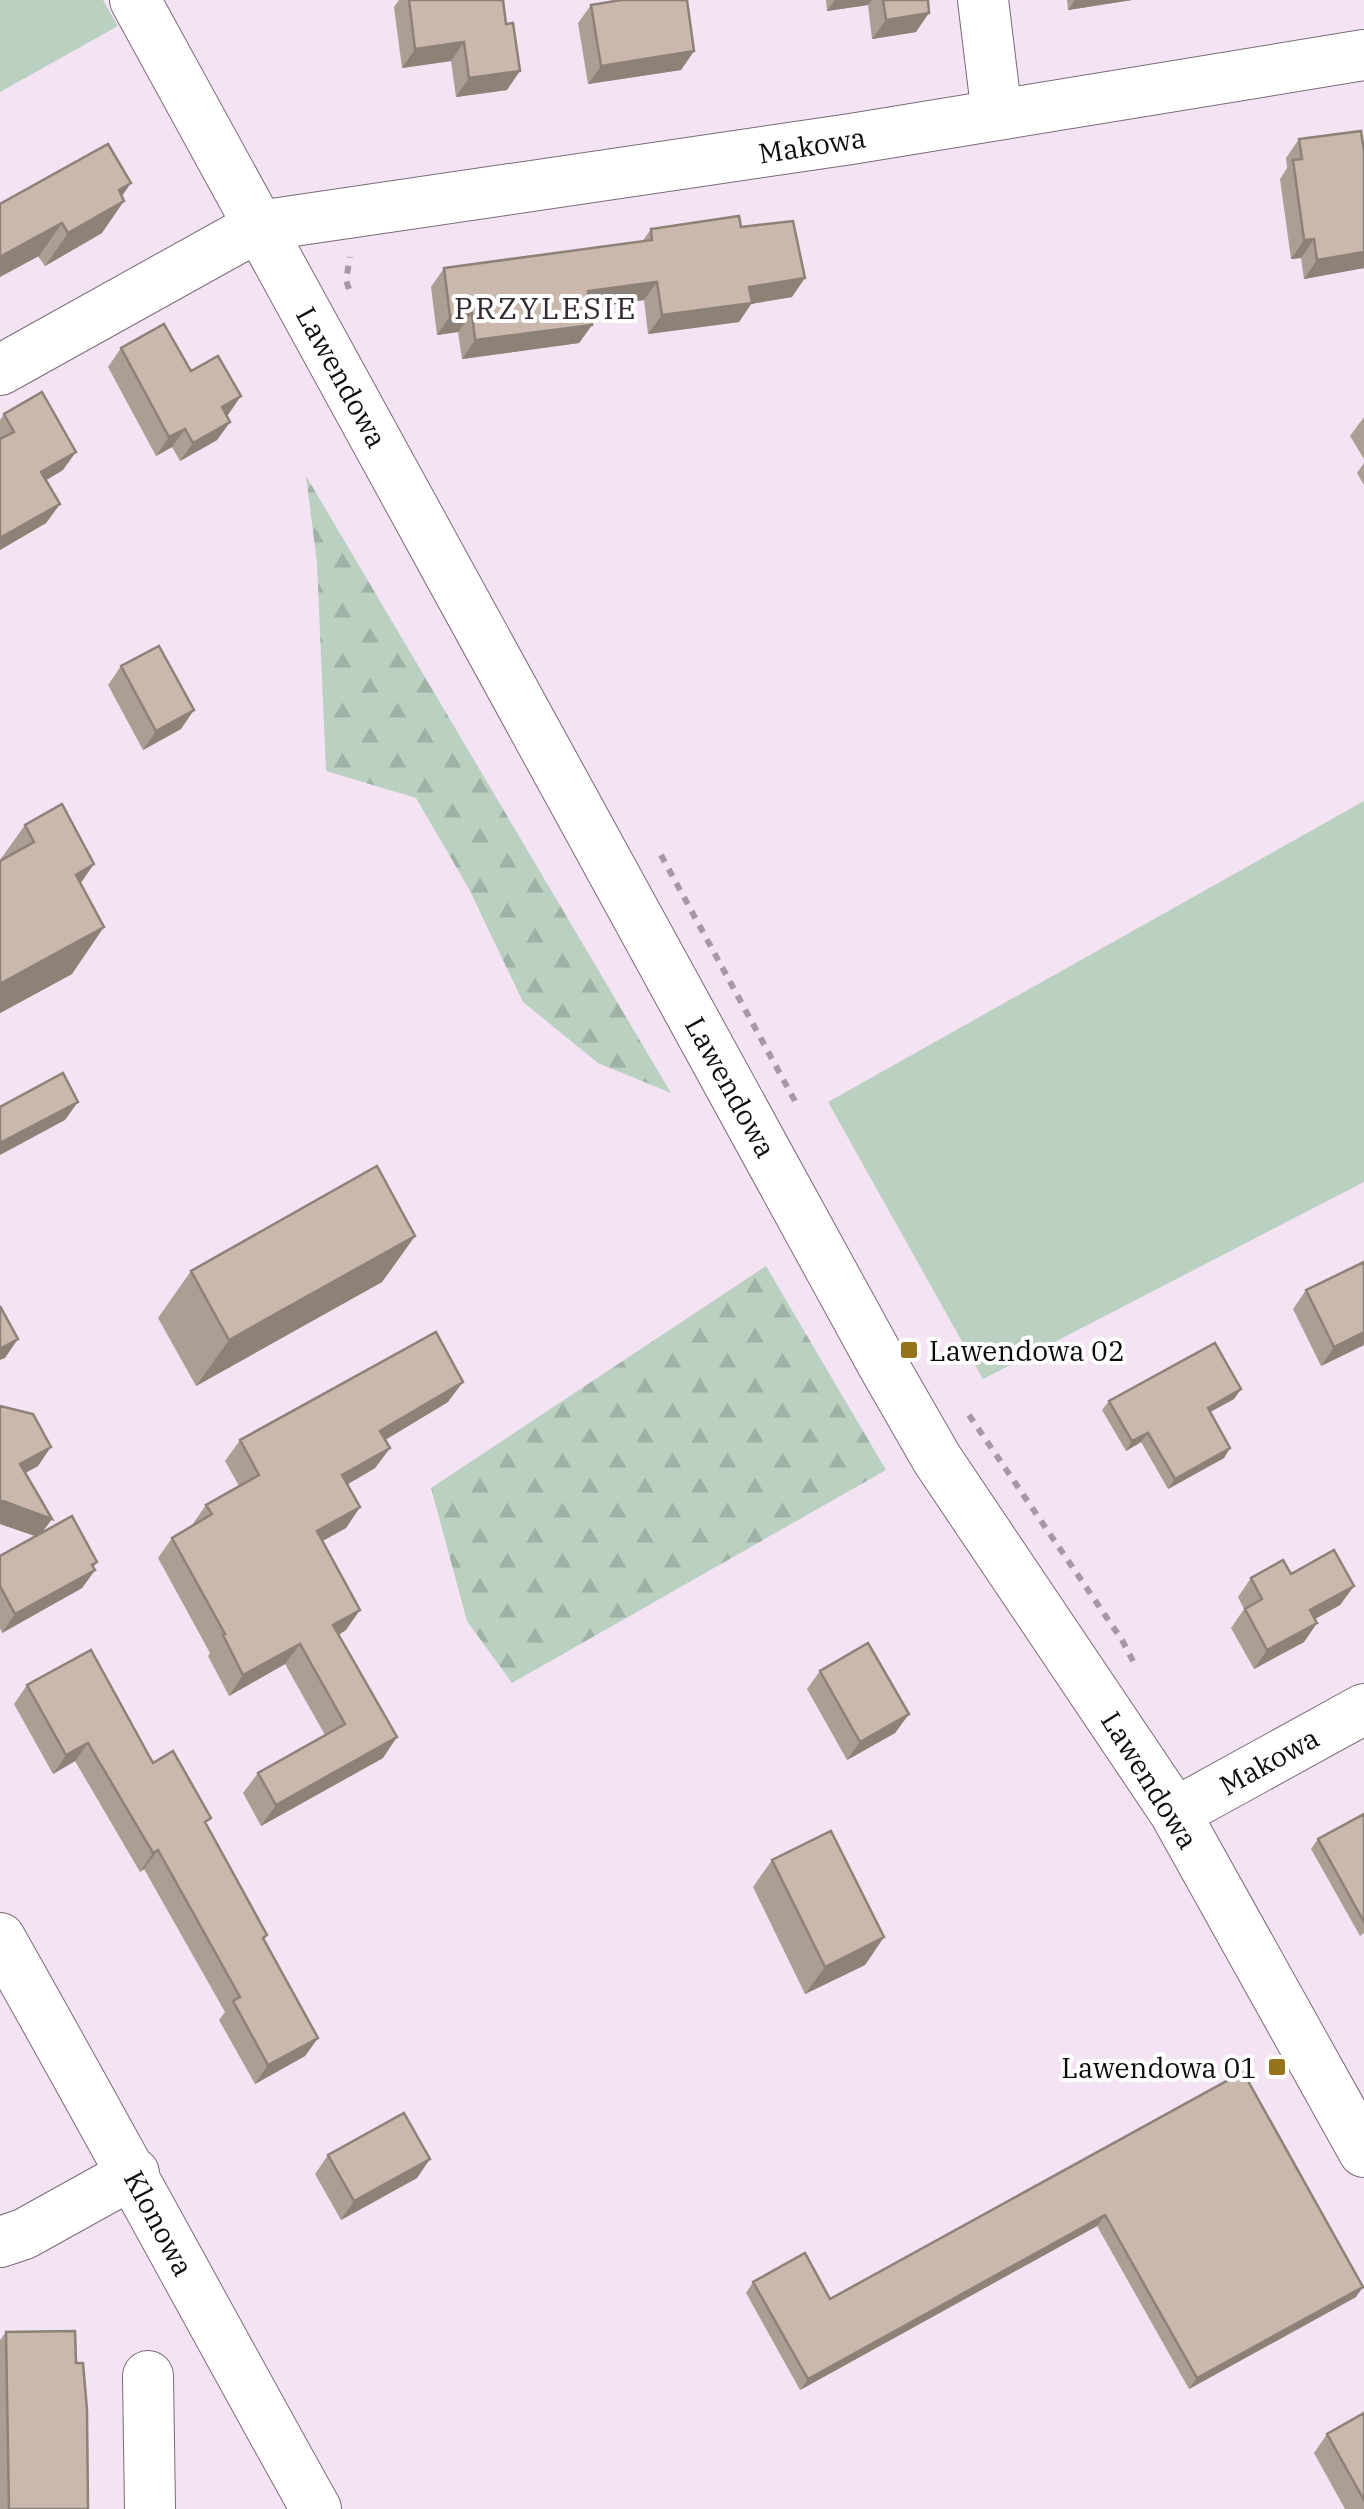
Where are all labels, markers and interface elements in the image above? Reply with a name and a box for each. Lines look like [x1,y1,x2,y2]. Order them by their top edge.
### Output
street label: Makowa [756,118,868,172]
district label: PRZYLESIE [454,288,638,327]
street label: Lawendowa [288,300,396,454]
street label: Lawendowa [677,1010,785,1164]
place label: Lawendowa 02 [929,1332,1125,1369]
marker: Lawendowa 02 [898,1339,920,1361]
street label: Lawendowa [1093,1704,1207,1856]
street label: Makowa [1213,1719,1325,1803]
place label: Lawendowa 01 [1061,2049,1257,2086]
marker: Lawendowa 01 [1266,2056,1288,2078]
street label: Klonowa [116,2164,202,2282]

